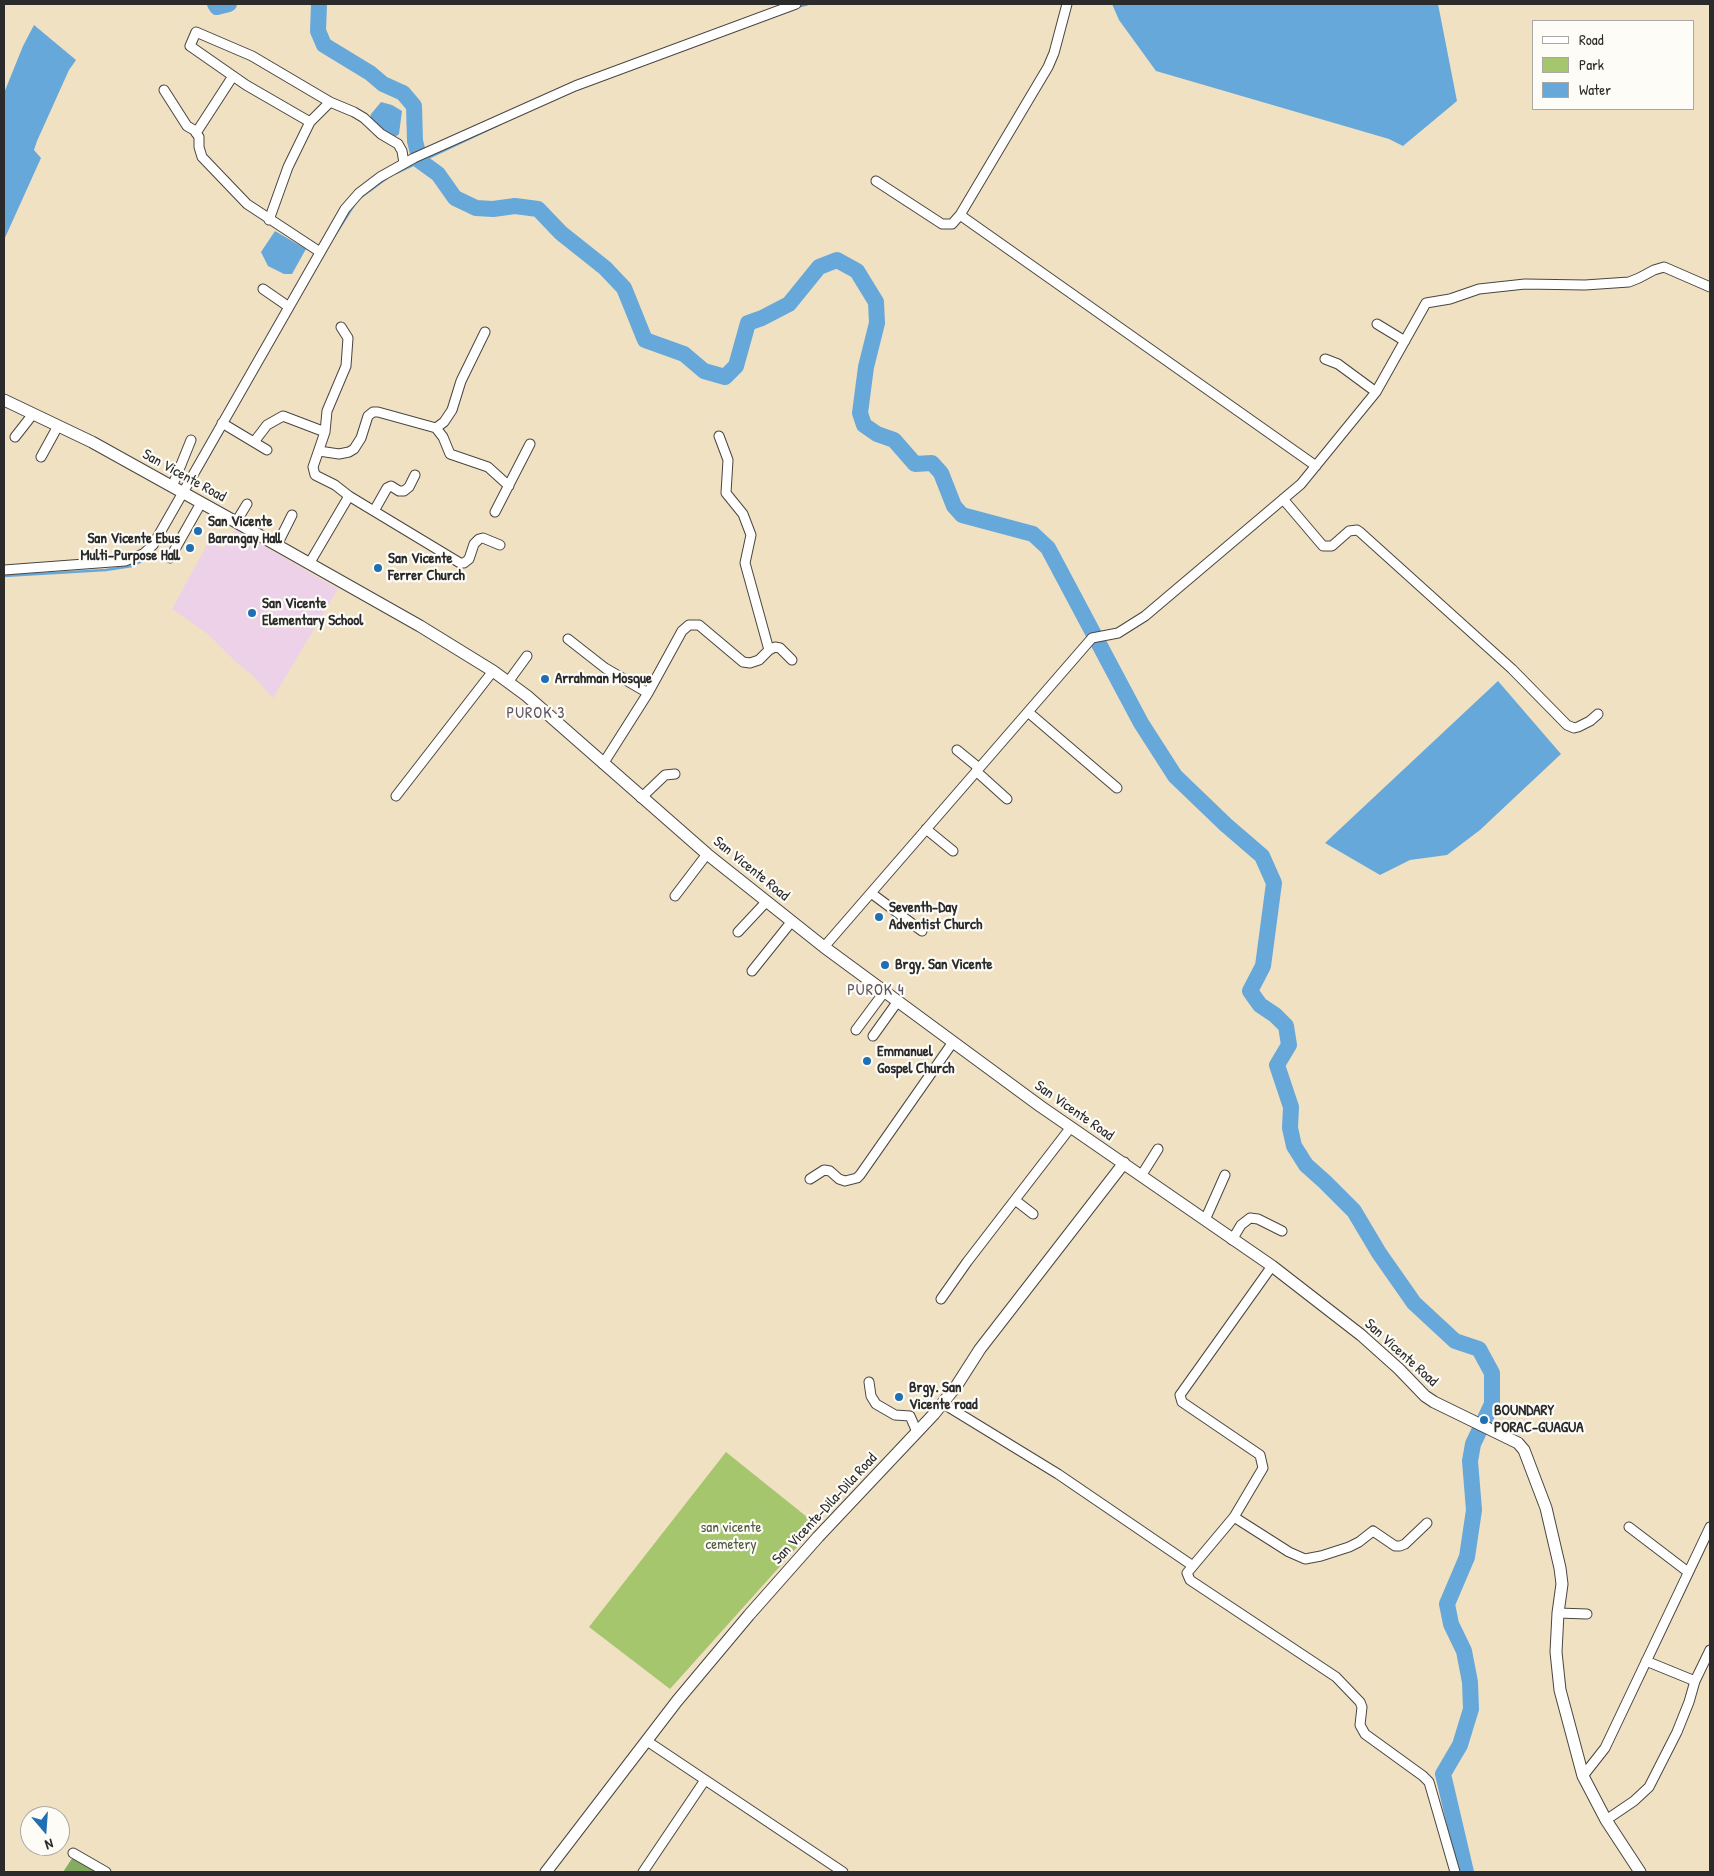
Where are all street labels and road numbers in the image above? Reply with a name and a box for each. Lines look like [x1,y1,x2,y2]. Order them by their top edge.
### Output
street label: San Vicente Road [139,446,229,506]
street label: San Vicente Road [709,833,793,905]
street label: San Vicente Road [1031,1077,1117,1145]
street label: San Vicente Road [1361,1315,1441,1391]
street label: San Vicente-Dila-Dila Road [769,1450,881,1568]

